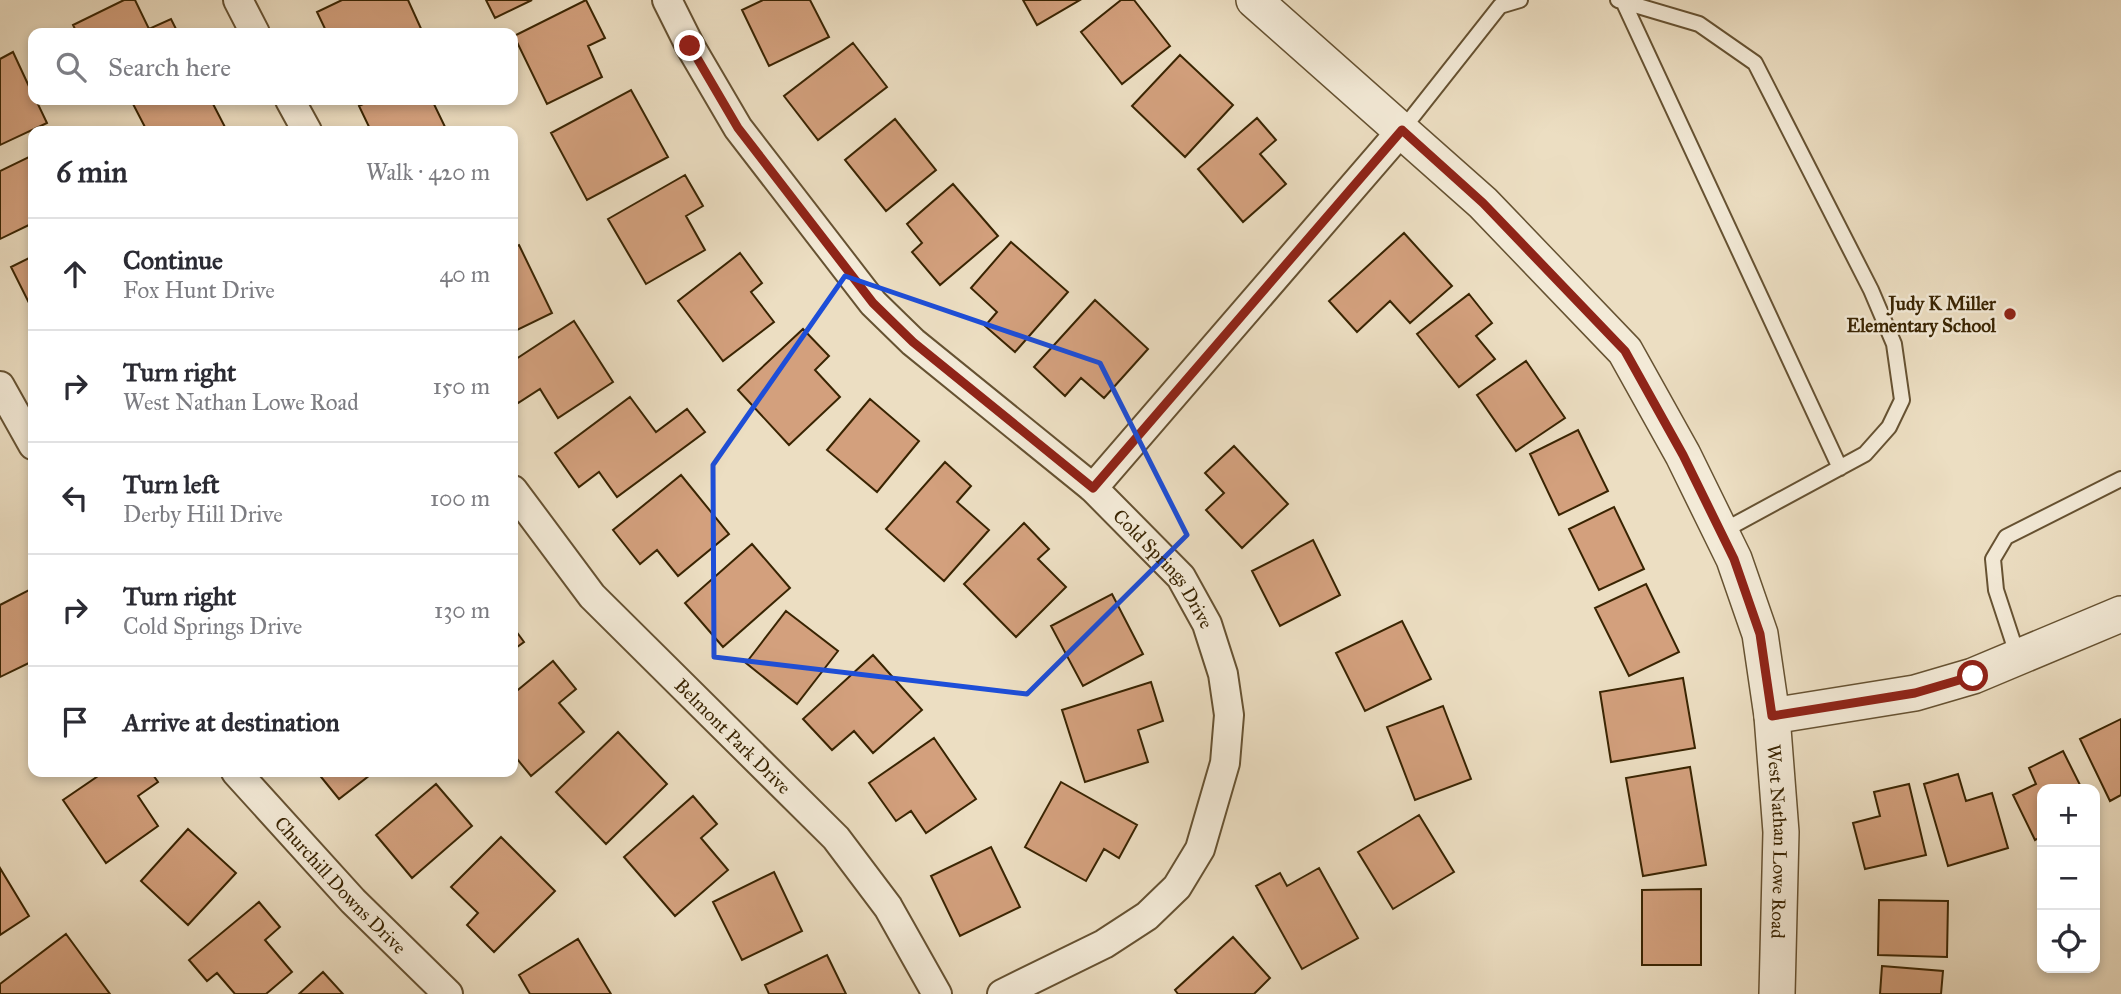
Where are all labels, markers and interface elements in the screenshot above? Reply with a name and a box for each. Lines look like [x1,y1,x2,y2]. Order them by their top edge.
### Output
search box [28,28,518,105]
route end [674,30,705,61]
icon: search [52,48,90,86]
text: Search here [108,51,231,83]
text: 6 min [56,154,128,190]
text: Walk · 420 m [366,158,490,186]
text: Continue [123,244,223,276]
icon: ahead [56,255,94,293]
text: 40 m [440,260,490,288]
text: Fox Hunt Drive [123,276,275,304]
place label: Judy K Miller Elementary School [1847,292,1997,338]
marker: Judy K Miller Elementary School [2002,306,2018,322]
text: Turn right [123,356,236,388]
icon: right [56,367,94,405]
text: 150 m [433,372,490,400]
text: West Nathan Lowe Road [123,388,359,416]
text: Turn left [123,468,219,500]
icon: left [56,479,94,517]
text: 100 m [430,484,490,512]
text: Derby Hill Drive [123,500,283,528]
street label: Cold Springs Drive [1109,504,1219,632]
text: Turn right [123,580,236,612]
icon: right [56,591,94,629]
text: 130 m [434,596,490,624]
text: Cold Springs Drive [123,612,302,640]
route start [1957,660,1988,691]
street label: Belmont Park Drive [670,673,796,799]
icon: arrive [56,703,94,741]
text: Arrive at destination [123,706,340,738]
street label: West Nathan Lowe Road [1763,743,1793,940]
map controls [2037,784,2100,973]
button: + [2037,784,2100,847]
street label: Churchill Downs Drive [270,811,411,959]
button: − [2037,847,2100,910]
button: locate [2037,910,2100,973]

